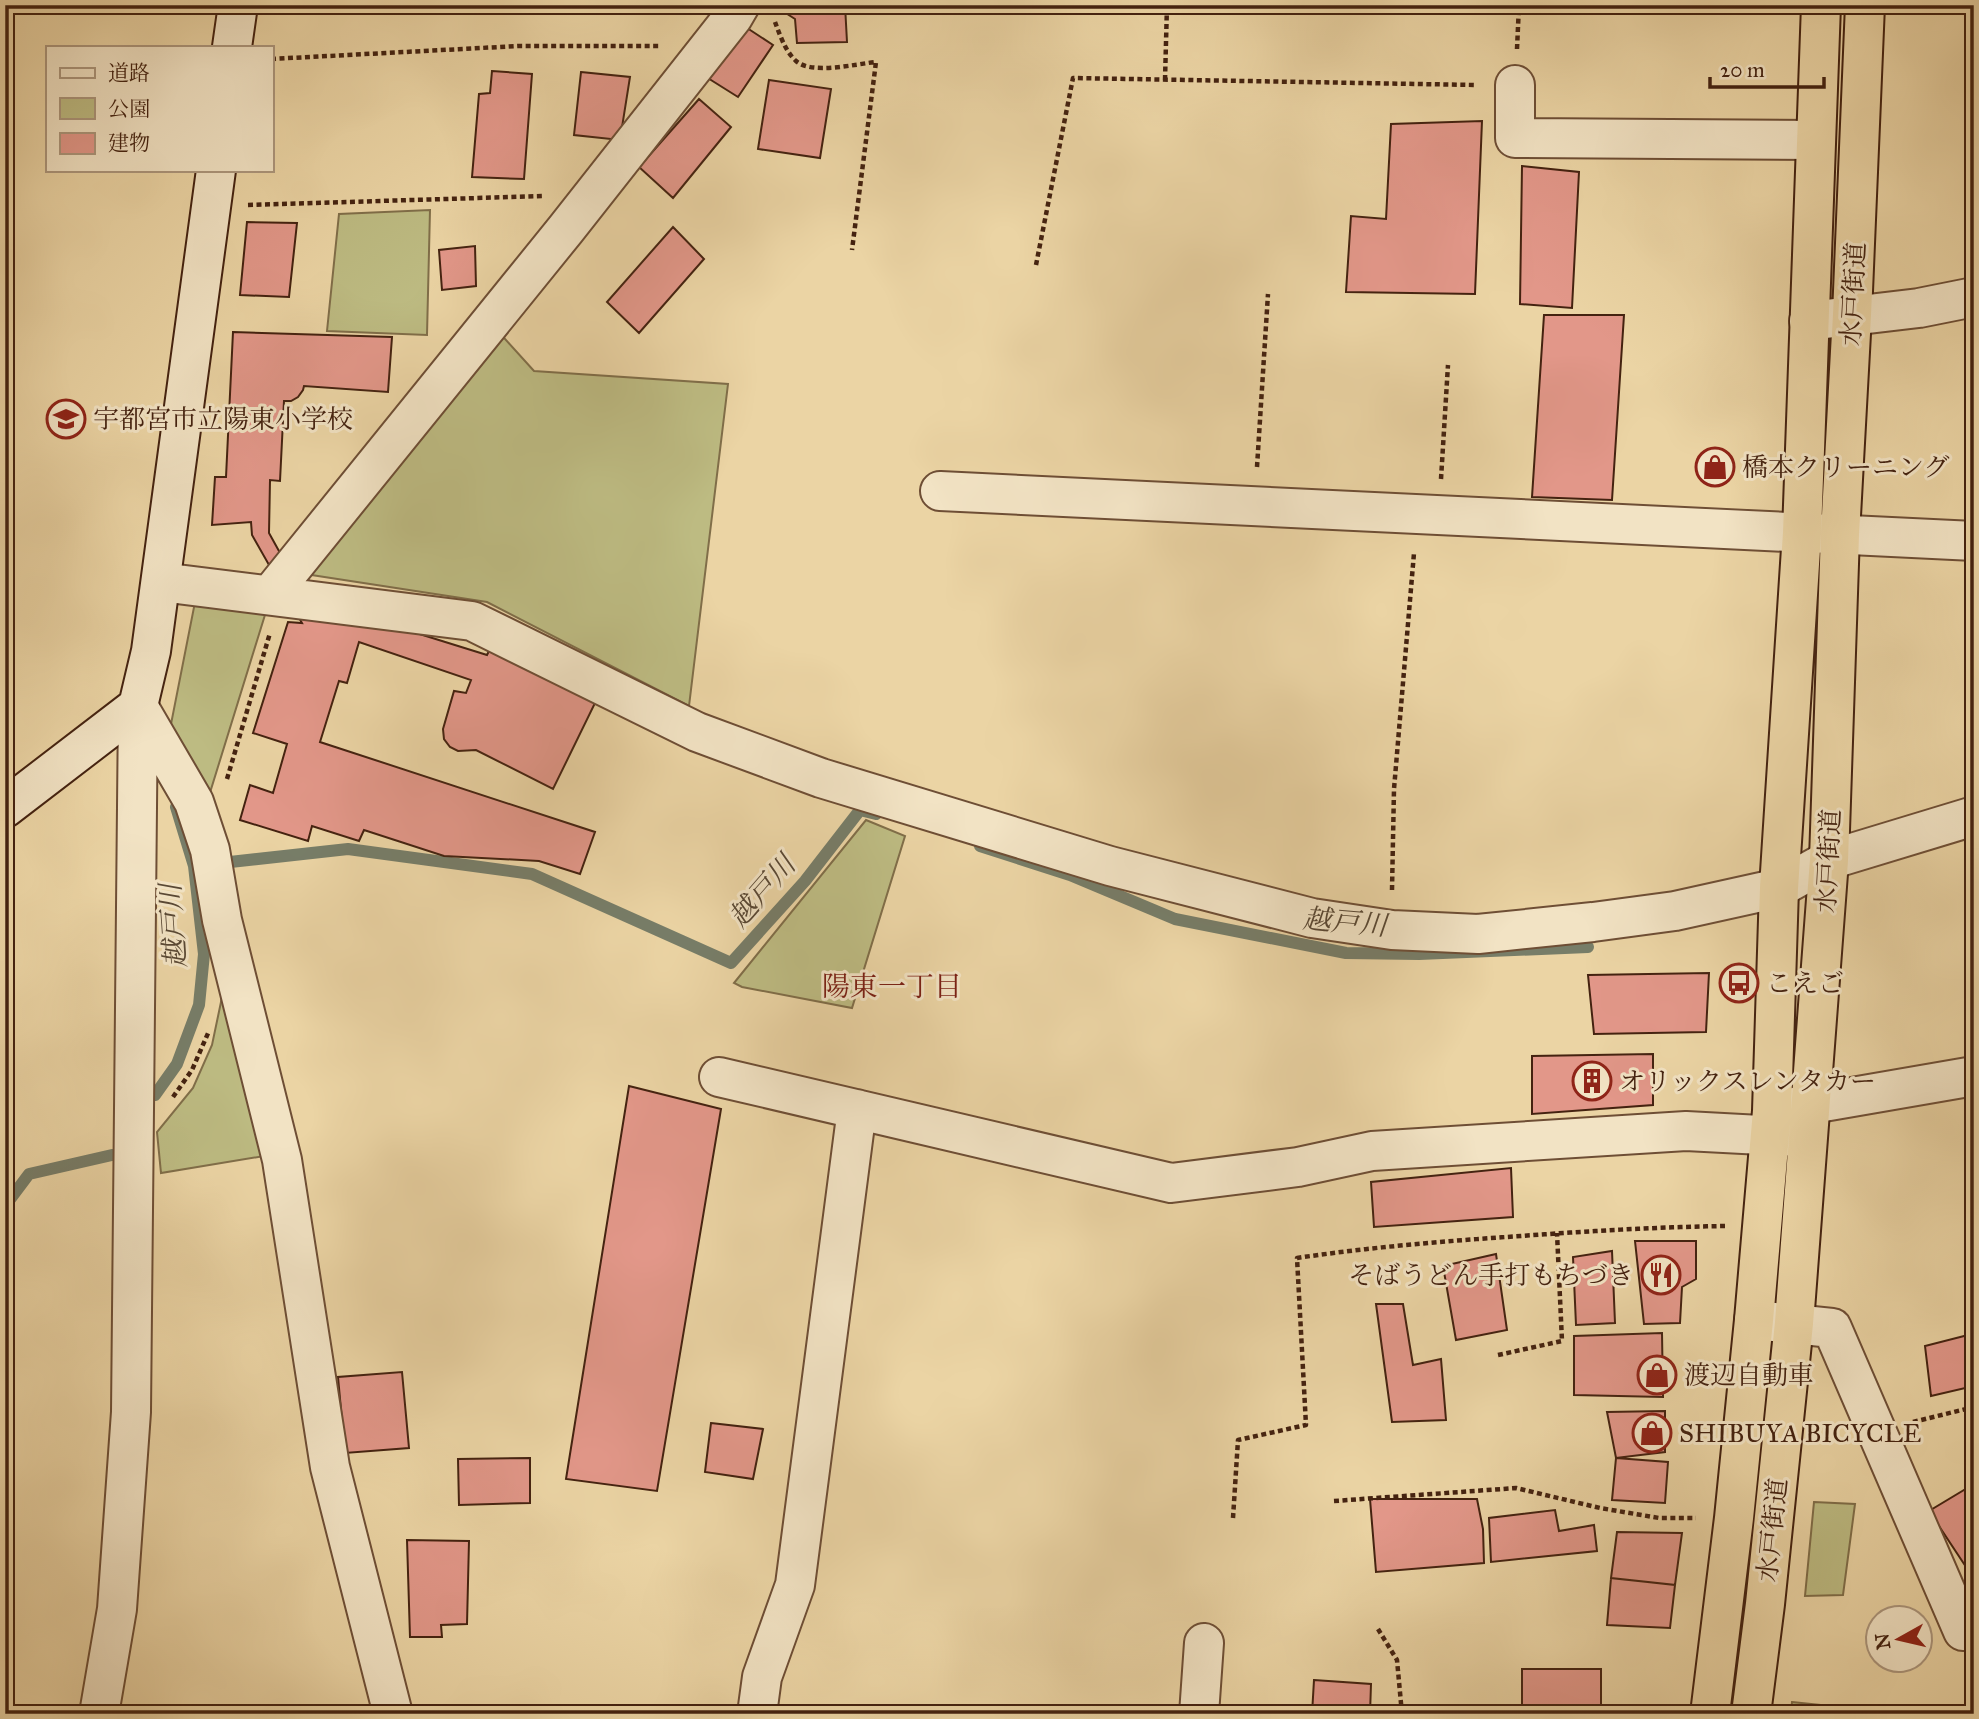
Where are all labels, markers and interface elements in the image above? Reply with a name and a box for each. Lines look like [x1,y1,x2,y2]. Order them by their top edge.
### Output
legend [46,46,273,172]
scale bar [1710,46,1823,90]
text: 20 m [1720,57,1765,83]
text: 道路 [108,60,150,86]
text: 公園 [108,96,150,122]
text: 建物 [108,130,150,156]
street label: 水戸街道 [1834,241,1872,347]
school or university icon: 宇都宮市立陽東小学校 [45,398,87,440]
place label: 宇都宮市立陽東小学校 [93,403,353,435]
shop icon: 橋本クリーニング [1694,446,1736,488]
place label: 橋本クリーニング [1742,451,1949,483]
street label: 水戸街道 [1809,808,1847,914]
water label: 越戸川 [721,846,805,934]
water label: 越戸川 [152,880,193,969]
water label: 越戸川 [1302,901,1391,943]
bus stop icon: こえご [1718,962,1760,1004]
place label: こえご [1766,967,1844,999]
district label: 陽東一丁目 [822,969,962,1004]
building icon: オリックスレンタカー [1571,1060,1613,1102]
place label: オリックスレンタカー [1619,1065,1876,1097]
restaurant icon: そばうどん手打もちづき [1640,1254,1682,1296]
place label: そばうどん手打もちづき [1348,1259,1634,1291]
shop icon: 渡辺自動車 [1636,1354,1678,1396]
place label: 渡辺自動車 [1684,1359,1814,1391]
shop icon: SHIBUYA BICYCLE [1631,1412,1673,1454]
place label: SHIBUYA BICYCLE [1679,1417,1922,1449]
street label: 水戸街道 [1751,1477,1793,1583]
north arrow [1864,1604,1934,1674]
text: N [1870,1632,1895,1651]

